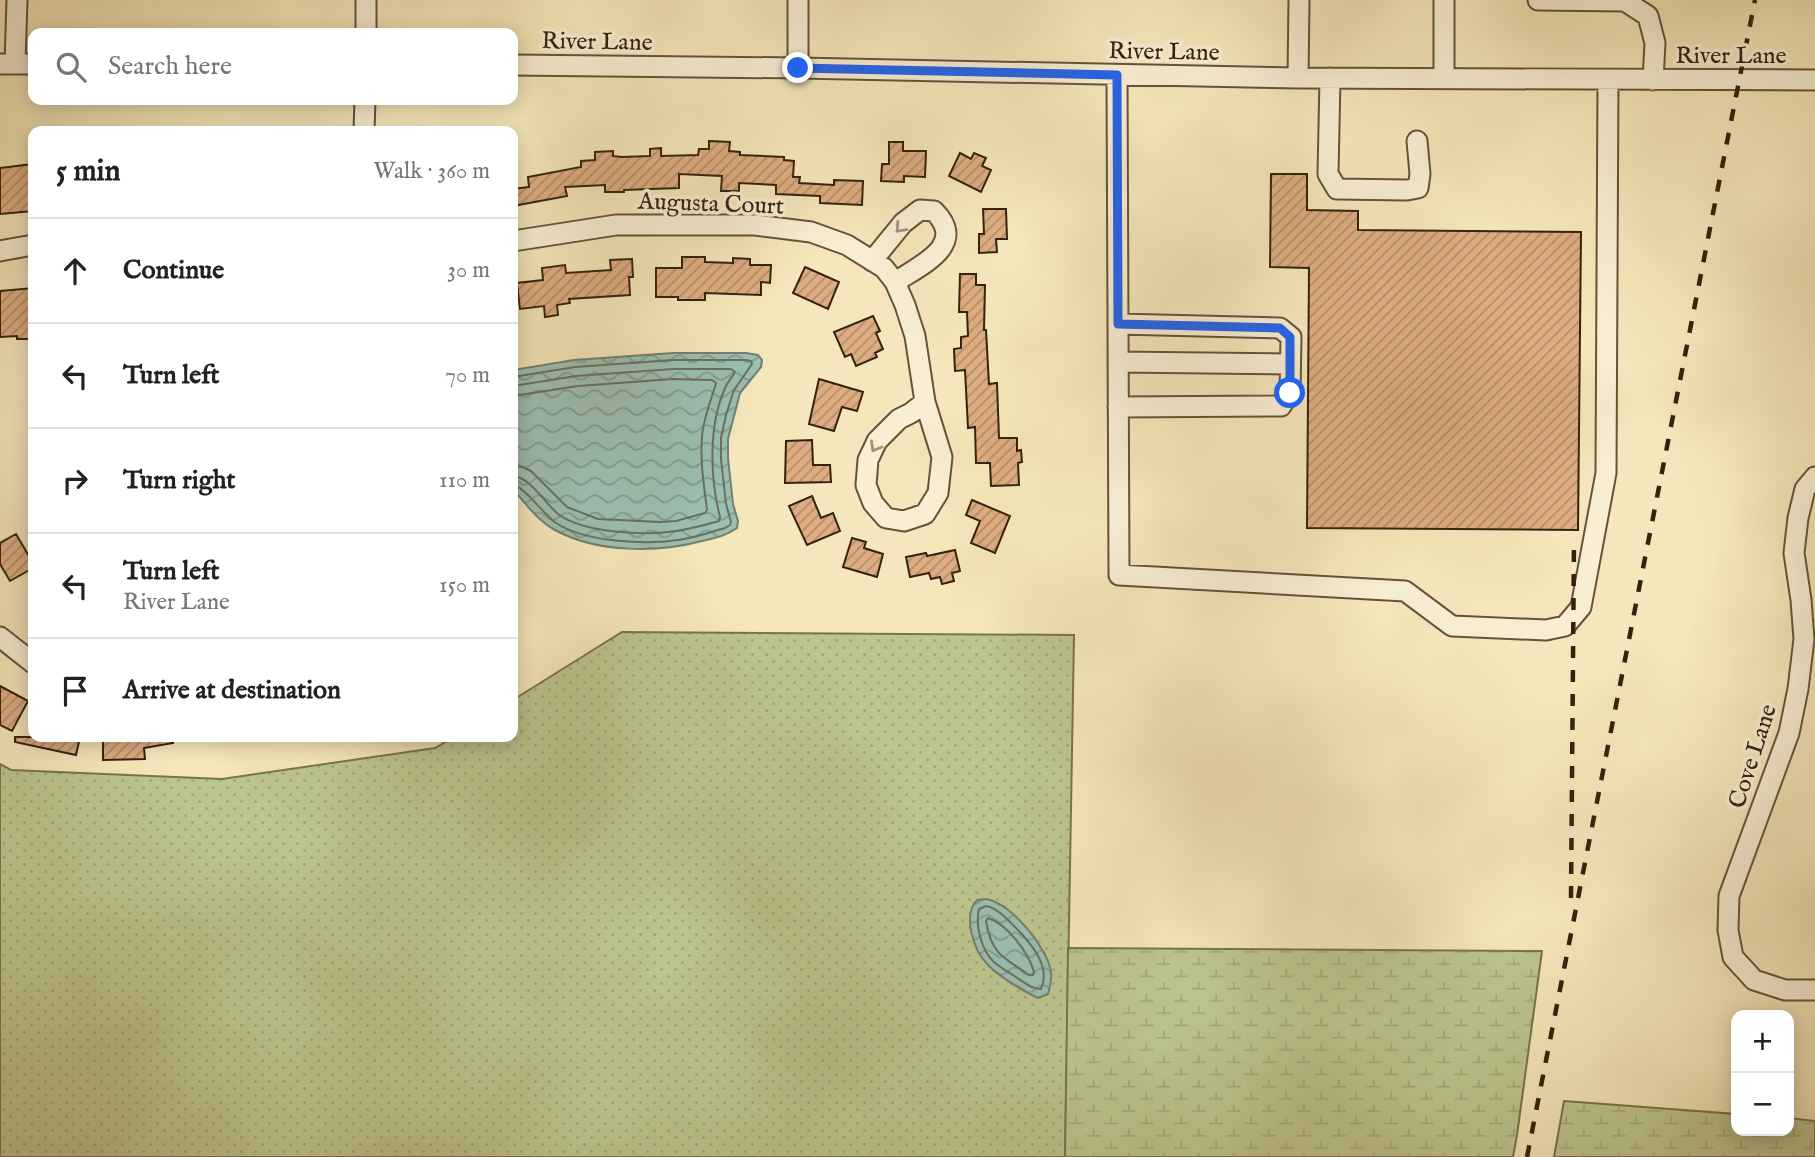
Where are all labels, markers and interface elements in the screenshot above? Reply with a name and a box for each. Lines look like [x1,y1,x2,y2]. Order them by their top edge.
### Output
street label: River Lane [541,26,653,59]
search box [28,28,518,105]
street label: River Lane [1108,36,1220,69]
street label: River Lane [1675,41,1787,72]
icon: search [52,48,90,86]
text: Search here [108,50,232,83]
route end [782,52,813,83]
text: 5 min [56,153,121,191]
text: Walk · 360 m [373,157,490,186]
street label: Augusta Court [636,186,784,223]
one-way arrow [896,220,908,233]
icon: ahead [56,252,94,290]
text: Continue [123,254,224,287]
text: 30 m [447,256,490,285]
icon: left [56,357,94,395]
text: Turn left [123,359,220,392]
text: 70 m [445,361,490,390]
route start [1274,377,1305,408]
one-way arrow [871,440,884,453]
icon: right [56,462,94,500]
text: Turn right [123,464,236,497]
text: 110 m [439,466,490,495]
text: Turn left [123,555,220,588]
icon: left [56,567,94,605]
text: 150 m [439,571,490,600]
text: River Lane [123,588,230,617]
icon: arrive [56,672,94,710]
text: Arrive at destination [123,674,341,707]
street label: Cove Lane [1722,700,1785,813]
map controls [1731,1010,1794,1136]
button: + [1731,1010,1794,1073]
button: − [1731,1073,1794,1136]

